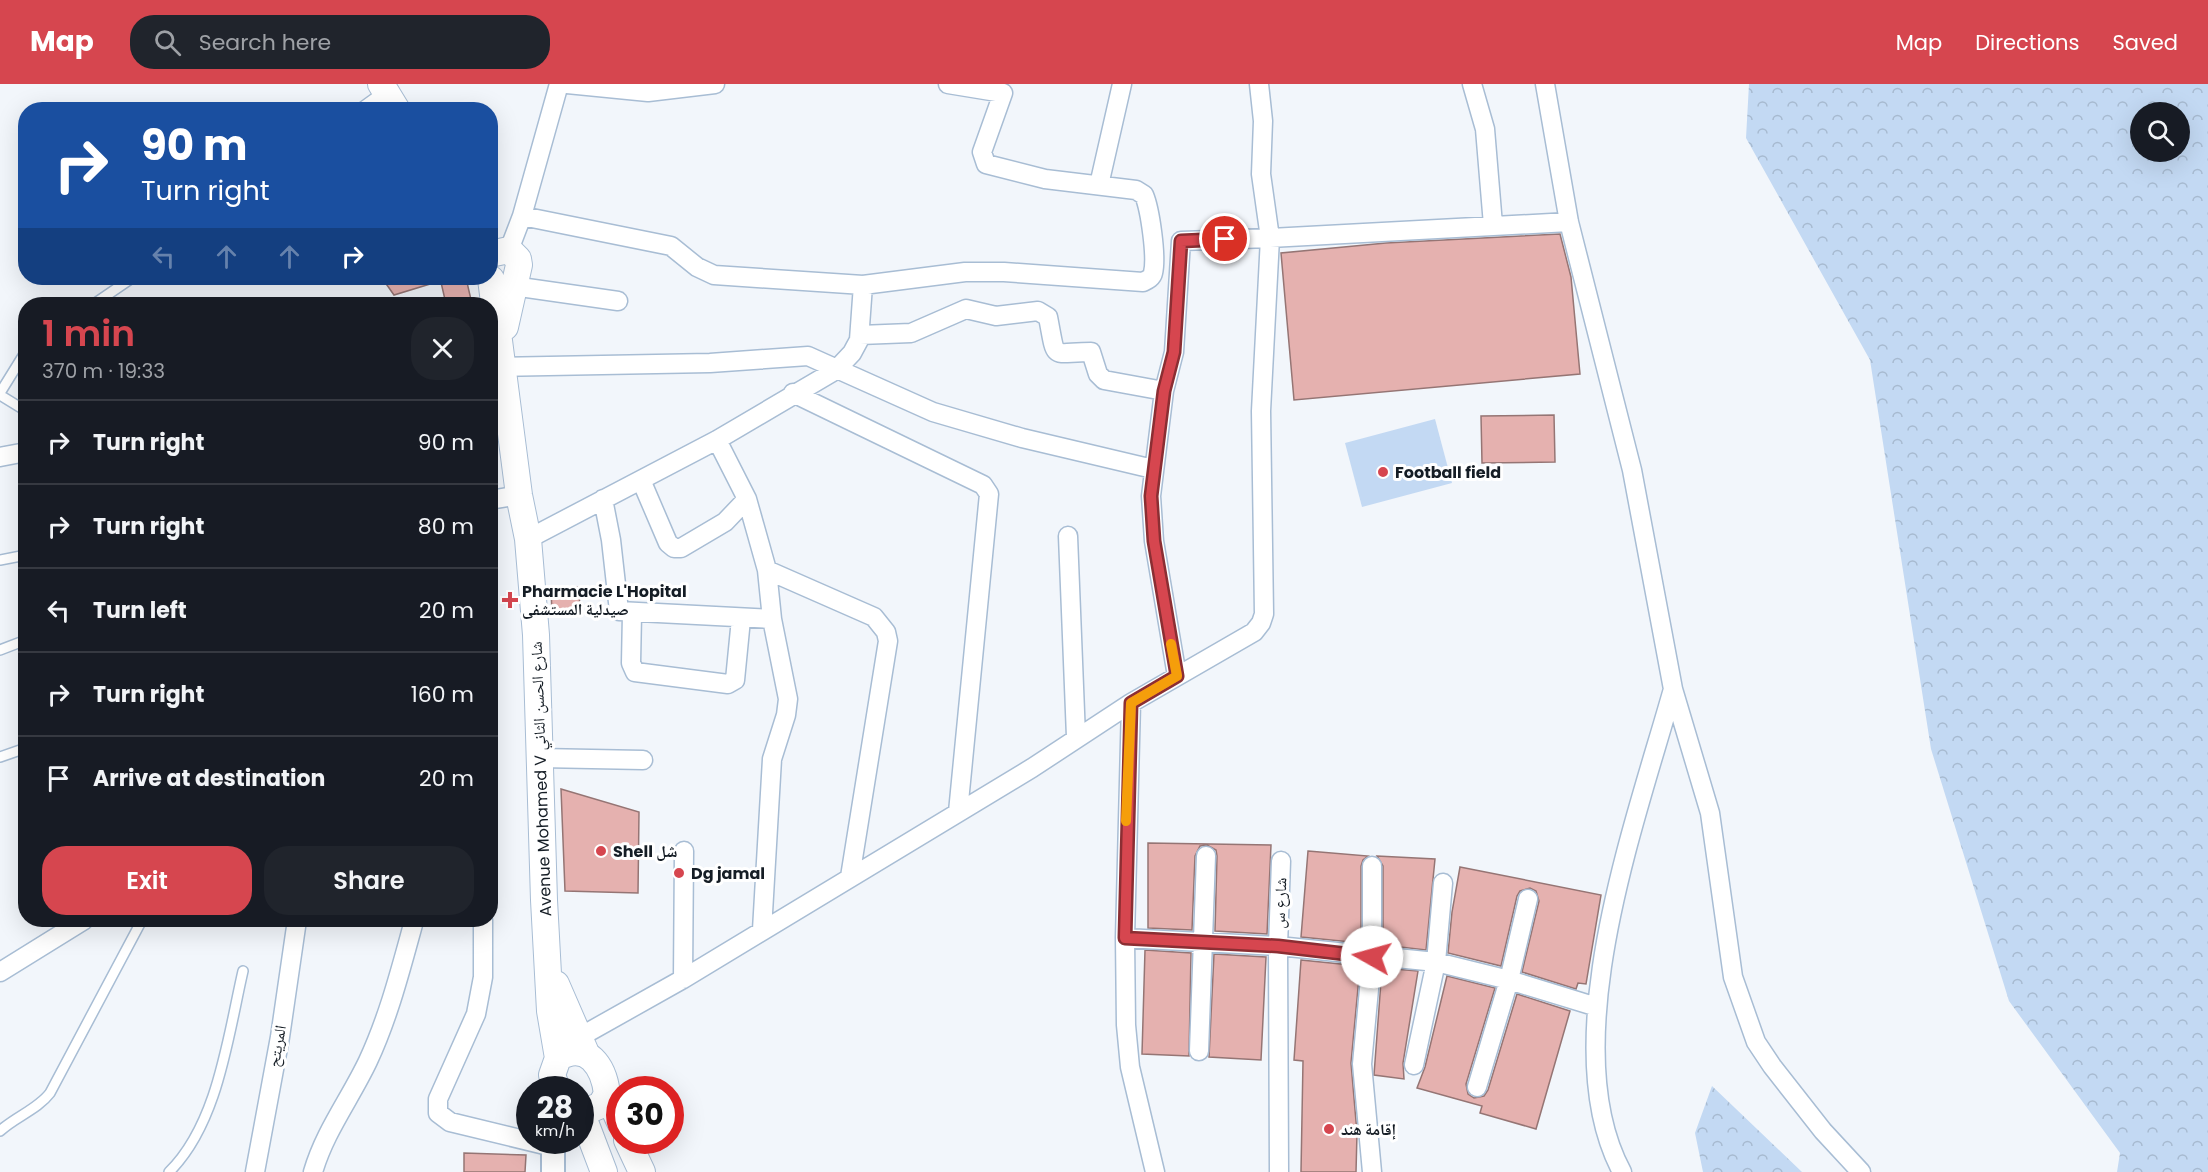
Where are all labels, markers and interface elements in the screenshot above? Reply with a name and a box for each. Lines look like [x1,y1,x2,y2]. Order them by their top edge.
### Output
search box [130,15,550,69]
text: Map [30,22,94,61]
icon: search [151,26,184,59]
text: Search here [199,27,331,58]
text: Map [1896,28,1942,57]
text: Directions [1975,28,2079,57]
text: Saved [2112,28,2178,57]
map controls [2130,102,2190,162]
button: search [2130,102,2190,162]
text: 90 m [141,116,248,175]
icon: right [42,126,120,204]
text: Turn right [141,172,270,209]
pin [1199,213,1250,264]
icon: arrive [1208,222,1241,255]
icon: left [147,240,180,273]
icon: ahead [210,240,243,273]
icon: ahead [273,240,306,273]
icon: right [336,240,369,273]
text: 1 min [42,308,135,359]
button: close [411,317,474,380]
text: 370 m · 19:33 [42,357,165,385]
icon: right [42,426,75,459]
text: Turn right [93,427,204,458]
text: 90 m [418,427,474,458]
place label: Football field [1395,461,1501,484]
marker: Football field [1376,465,1390,479]
icon: right [42,510,75,543]
text: Turn right [93,511,204,542]
text: 80 m [418,511,474,542]
place label: Pharmacie L'Hopital صيدلية المستشفى [522,580,687,621]
marker: Pharmacie L'Hopital صيدلية المستشفى [503,593,517,607]
icon: left [42,594,75,627]
text: Turn left [93,595,187,626]
text: 20 m [419,595,474,626]
street label: Avenue Mohamed V شارع الحسن الثاني [525,641,558,917]
icon: right [42,678,75,711]
text: Turn right [93,679,204,710]
text: 160 m [411,679,474,710]
icon: arrive [42,762,75,795]
text: Arrive at destination [93,763,325,794]
text: 20 m [419,763,474,794]
place label: Shell شل [613,840,677,863]
marker: Shell شل [594,844,608,858]
button: Exit [42,846,252,915]
button: Share [264,846,474,915]
place label: Dg jamal [691,862,765,885]
marker: Dg jamal [672,866,686,880]
street label: شارع س [1268,877,1292,929]
position arrow [1340,925,1404,989]
street label: المريتح [262,1023,292,1069]
speed limit sign: 30 [606,1076,684,1154]
text: 28 [537,1086,573,1129]
place label: إقامة هند [1341,1118,1396,1141]
text: km/h [535,1120,575,1141]
marker: إقامة هند [1322,1122,1336,1136]

